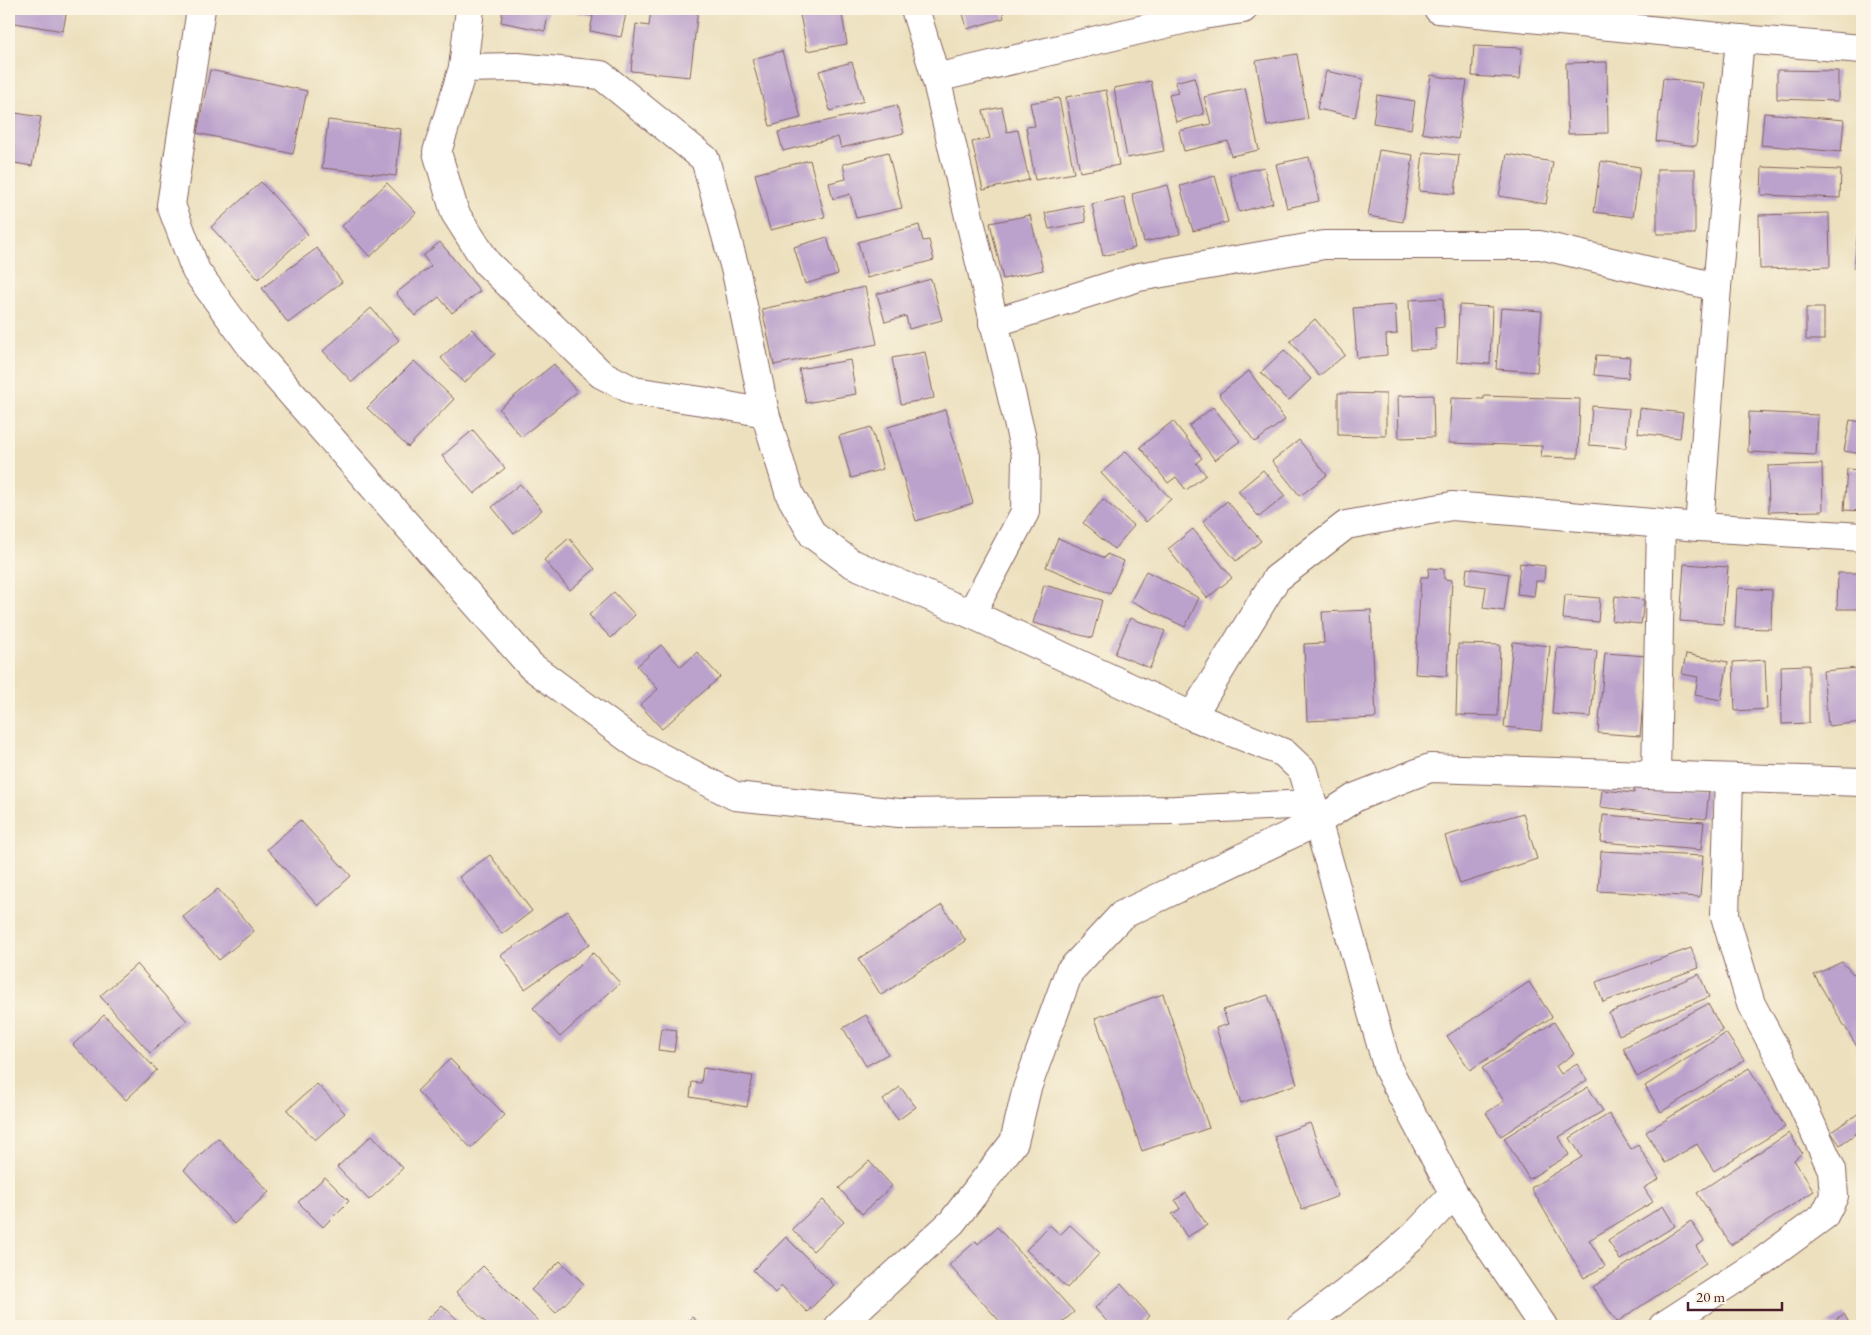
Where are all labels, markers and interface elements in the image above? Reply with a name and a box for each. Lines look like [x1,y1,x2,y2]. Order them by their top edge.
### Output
scale bar [1688,1280,1782,1312]
text: 20 m [1696,1287,1725,1306]

